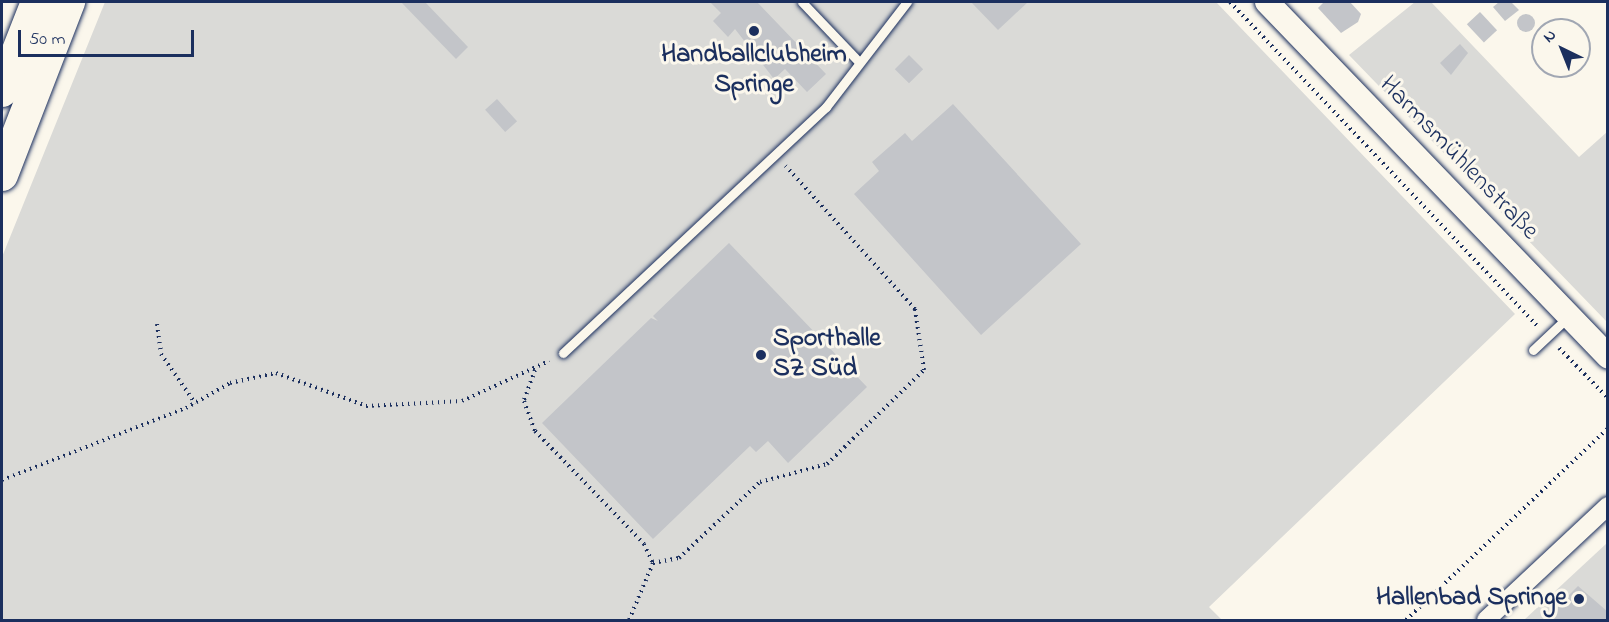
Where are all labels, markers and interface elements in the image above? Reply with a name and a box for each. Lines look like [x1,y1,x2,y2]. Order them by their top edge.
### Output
scale bar [21,18,196,56]
north arrow [1531,18,1591,78]
marker: Handballclubheim Springe [747,24,761,38]
text: N [1538,24,1562,49]
text: 50 m [29,27,66,53]
place label: Handballclubheim Springe [661,40,847,101]
street label: Harmsmühlenstraße [1372,70,1544,248]
place label: Sporthalle SZ Süd [773,324,881,386]
marker: Sporthalle SZ Süd [754,348,768,362]
place label: Hallenbad Springe [1376,583,1567,615]
marker: Hallenbad Springe [1572,592,1586,606]

